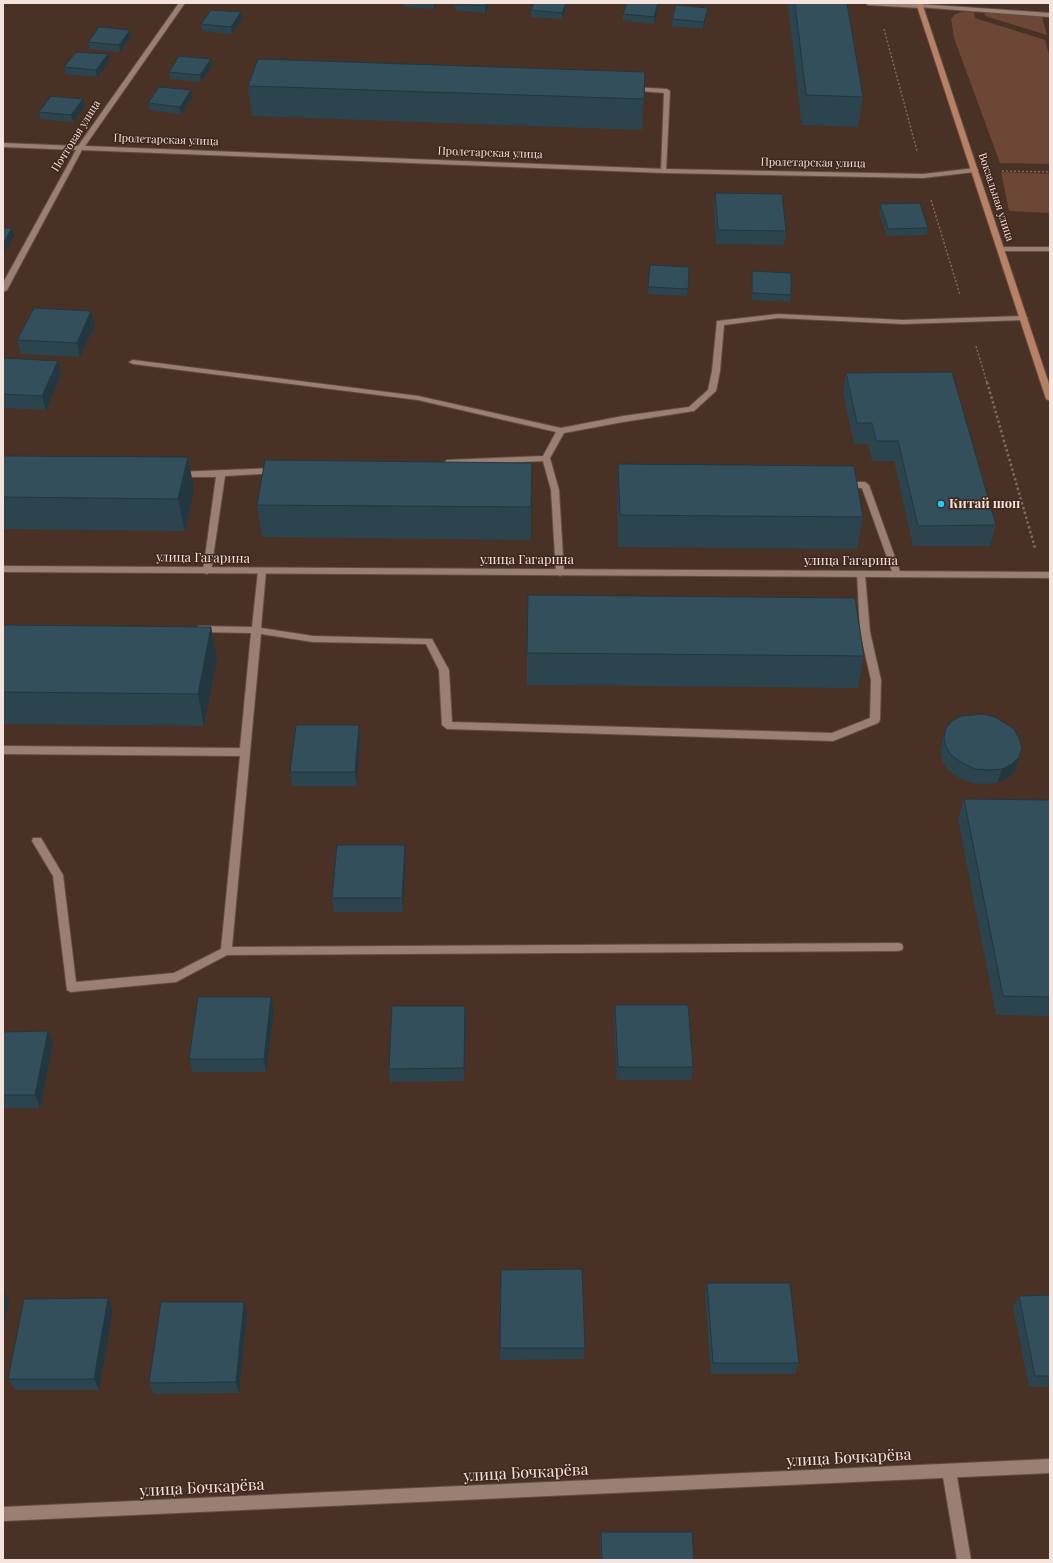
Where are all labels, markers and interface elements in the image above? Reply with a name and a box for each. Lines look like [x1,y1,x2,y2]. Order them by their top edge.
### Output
street label: Почтовая улица [49,98,103,174]
street label: Пролетарская улица [113,132,219,148]
street label: Пролетарская улица [437,145,543,161]
street label: Вокзальная улица [975,151,1017,243]
street label: Пролетарская улица [760,155,866,171]
place label: Китай шоп [949,496,1020,512]
marker: Китай шоп [936,499,946,509]
street label: улица Гагарина [156,549,250,567]
street label: улица Гагарина [480,552,574,568]
street label: улица Гагарина [804,553,898,569]
street label: улица Бочкарёва [786,1445,912,1471]
street label: улица Бочкарёва [463,1460,589,1486]
street label: улица Бочкарёва [139,1475,265,1501]

